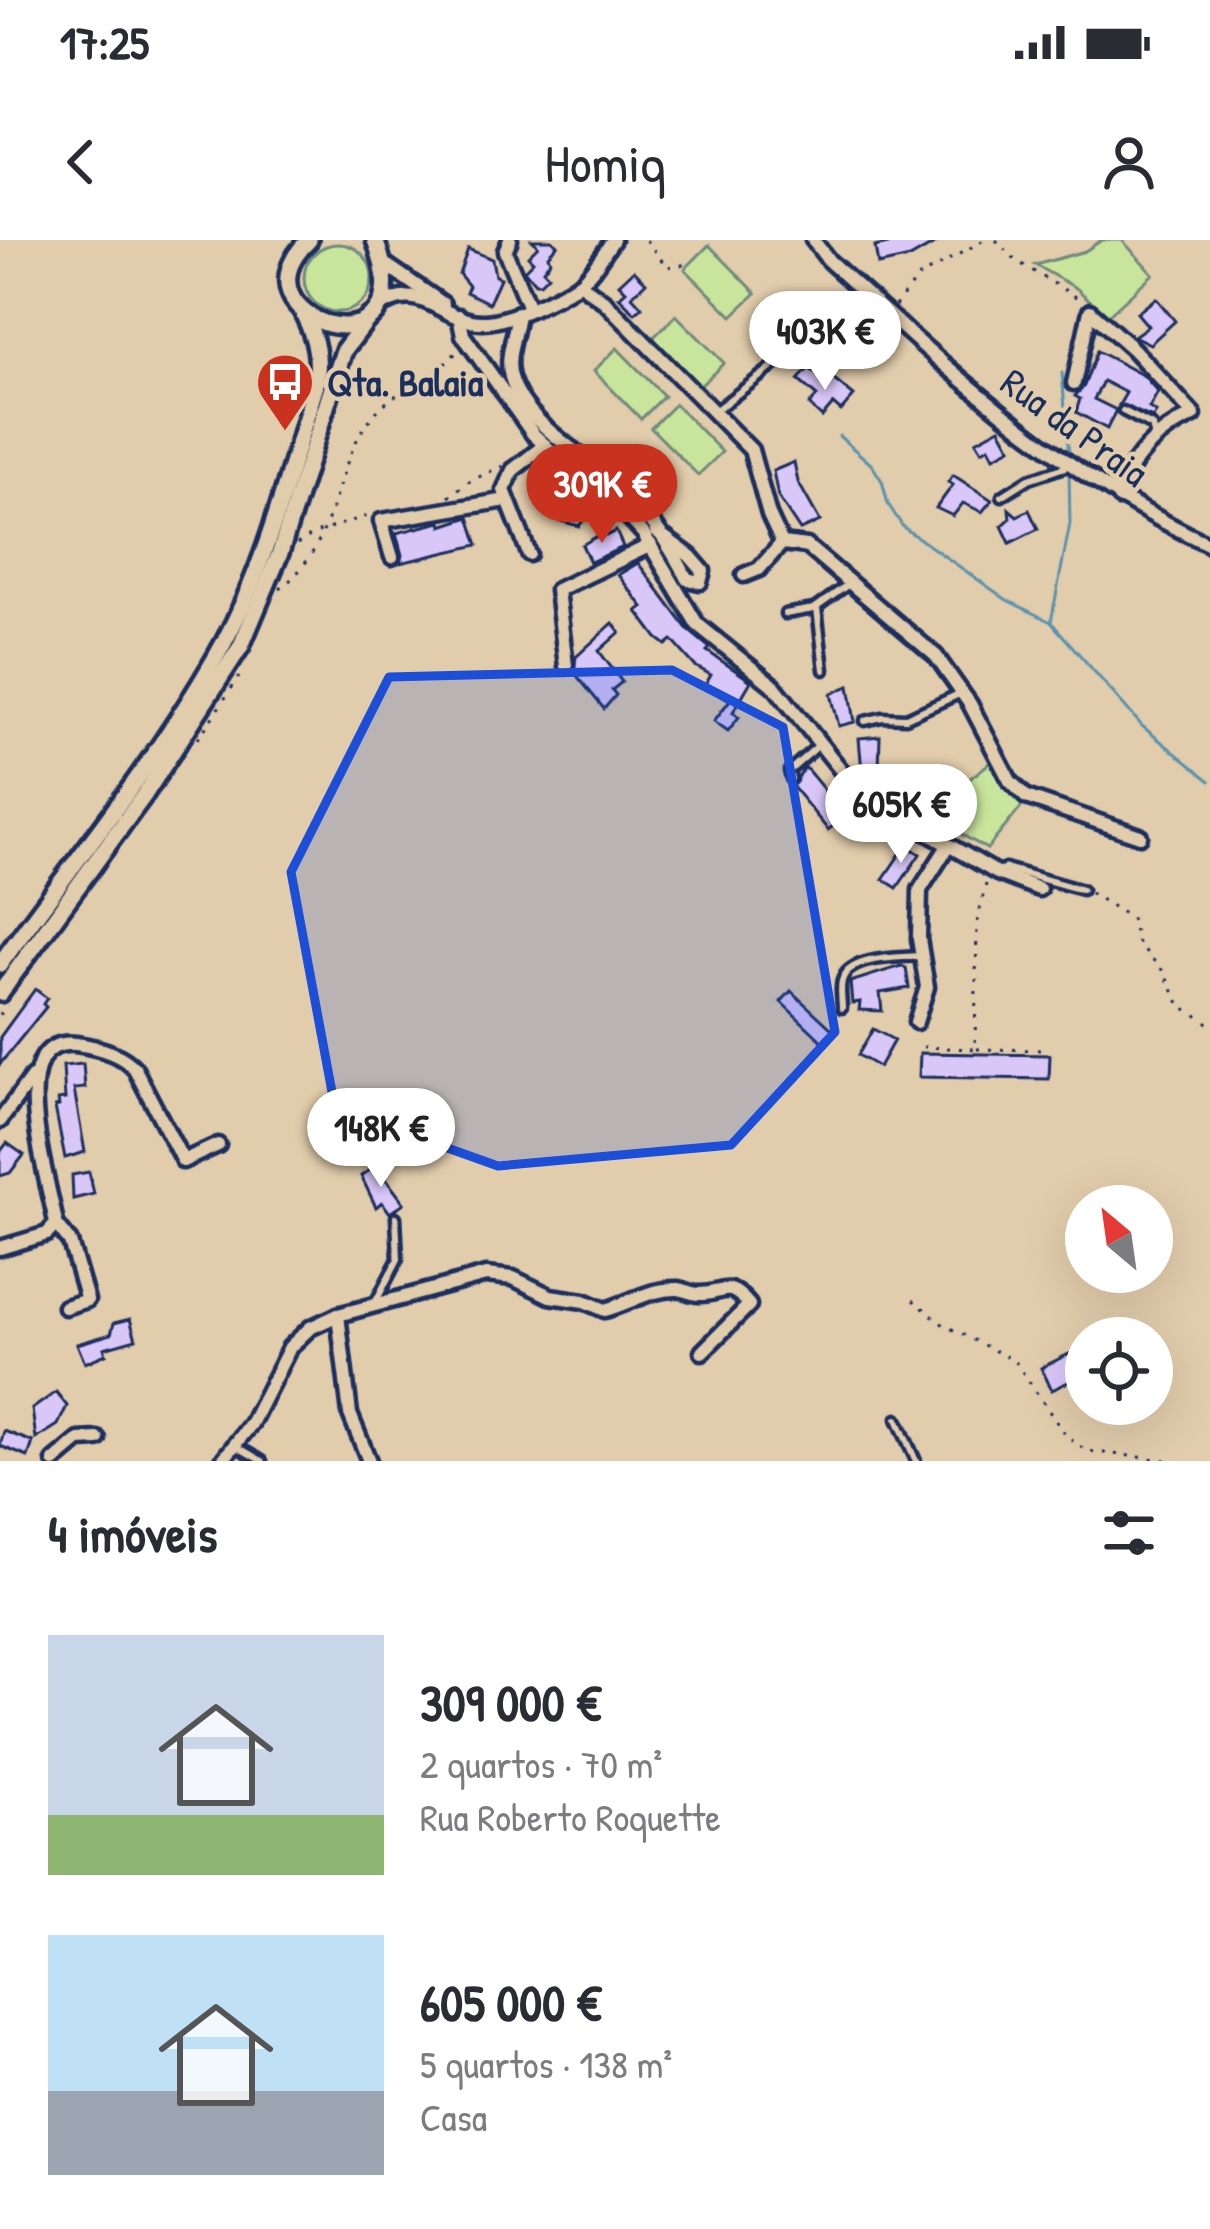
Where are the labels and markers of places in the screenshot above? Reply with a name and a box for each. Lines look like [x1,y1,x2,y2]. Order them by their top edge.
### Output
pin: 403K € [727,291,923,393]
bus stop icon: Qta. Balaia [254,351,316,433]
place label: Qta. Balaia [327,355,484,408]
pin: 309K € [504,444,700,546]
pin: 605K € [803,764,999,866]
pin: 148K € [283,1088,479,1190]

